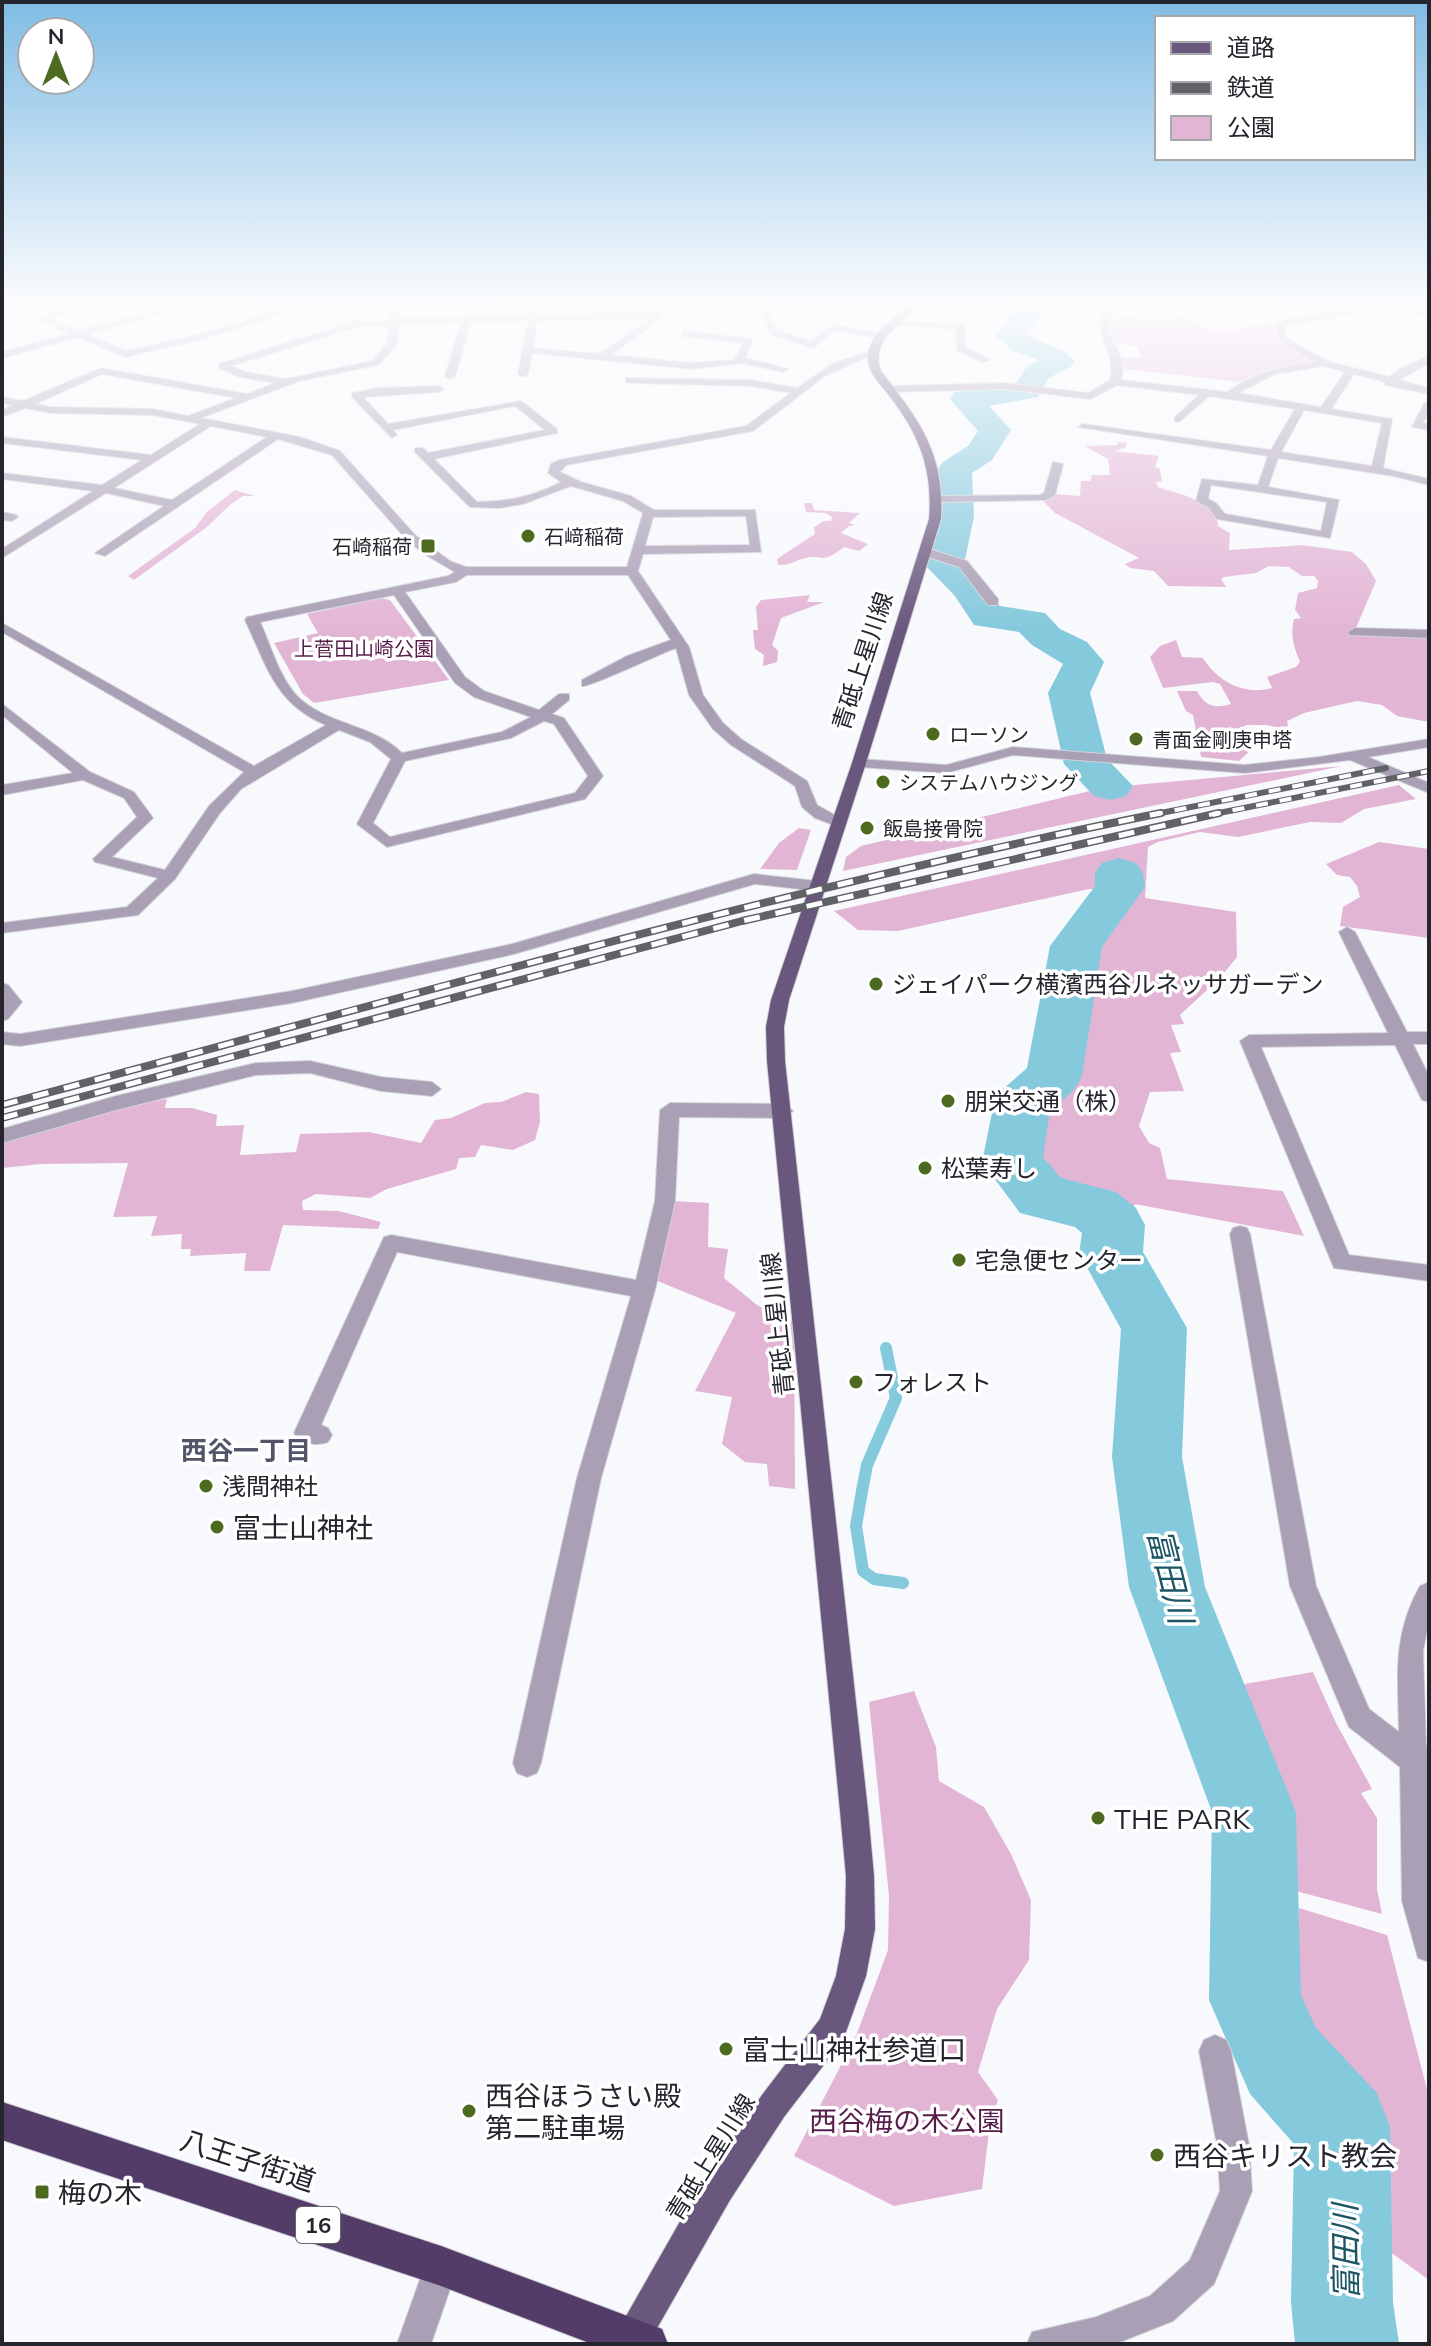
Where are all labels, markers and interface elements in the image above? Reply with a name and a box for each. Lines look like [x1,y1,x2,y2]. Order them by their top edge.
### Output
north arrow [16,16,96,96]
legend [1155,16,1415,160]
text: N [48,22,64,50]
text: 道路 [1227,32,1275,62]
text: 鉄道 [1227,72,1275,102]
text: 公園 [1227,112,1275,142]
place label: 石﨑稲荷 [544,524,624,549]
marker: 石﨑稲荷 [519,527,537,545]
place label: 石崎稲荷 [332,534,412,559]
marker: 石崎稲荷 [419,537,437,555]
street label: 青砥上星川線 [825,588,899,734]
park label: 上菅田山崎公園 [294,636,434,661]
place label: ローソン [949,722,1029,747]
marker: ローソン [924,725,942,743]
place label: 青面金剛庚申塔 [1152,727,1292,752]
marker: 青面金剛庚申塔 [1127,730,1145,748]
place label: システムハウジング [899,770,1078,795]
marker: システムハウジング [874,773,892,791]
place label: 飯島接骨院 [883,816,983,841]
marker: 飯島接骨院 [858,819,876,837]
place label: ジェイパーク横濱西谷ルネッサガーデン [892,969,1324,999]
marker: ジェイパーク横濱西谷ルネッサガーデン [867,975,885,993]
place label: 朋栄交通（株） [964,1086,1132,1116]
marker: 朋栄交通（株） [939,1092,957,1110]
place label: 松葉寿し [941,1153,1037,1183]
marker: 松葉寿し [916,1159,934,1177]
place label: 宅急便センター [975,1245,1143,1275]
street label: 青砥上星川線 [755,1251,799,1397]
marker: 宅急便センター [950,1251,968,1269]
place label: フォレスト [872,1367,992,1397]
marker: フォレスト [847,1373,865,1391]
district label: 西谷一丁目 [181,1434,311,1467]
place label: 浅間神社 [222,1471,318,1501]
marker: 浅間神社 [197,1477,215,1495]
place label: 富士山神社 [233,1510,373,1545]
marker: 富士山神社 [208,1518,226,1536]
water label: 富田川 [1140,1525,1203,1630]
place label: THE PARK [1114,1801,1251,1836]
marker: THE PARK [1089,1809,1107,1827]
place label: 富士山神社参道口 [742,2032,966,2067]
marker: 富士山神社参道口 [717,2040,735,2058]
place label: 西谷ほうさい殿 第二駐車場 [485,2078,681,2145]
street label: 青砥上星川線 [659,2088,761,2226]
marker: 西谷ほうさい殿 第二駐車場 [460,2102,478,2120]
park label: 西谷梅の木公園 [809,2103,1005,2138]
street label: 八王子街道 [176,2122,320,2198]
place label: 西谷キリスト教会 [1173,2138,1397,2173]
marker: 西谷キリスト教会 [1148,2146,1166,2164]
place label: 梅の木 [58,2175,142,2210]
marker: 梅の木 [33,2183,51,2201]
water label: 富田川 [1324,2201,1366,2300]
road number: 16 [296,2207,340,2243]

